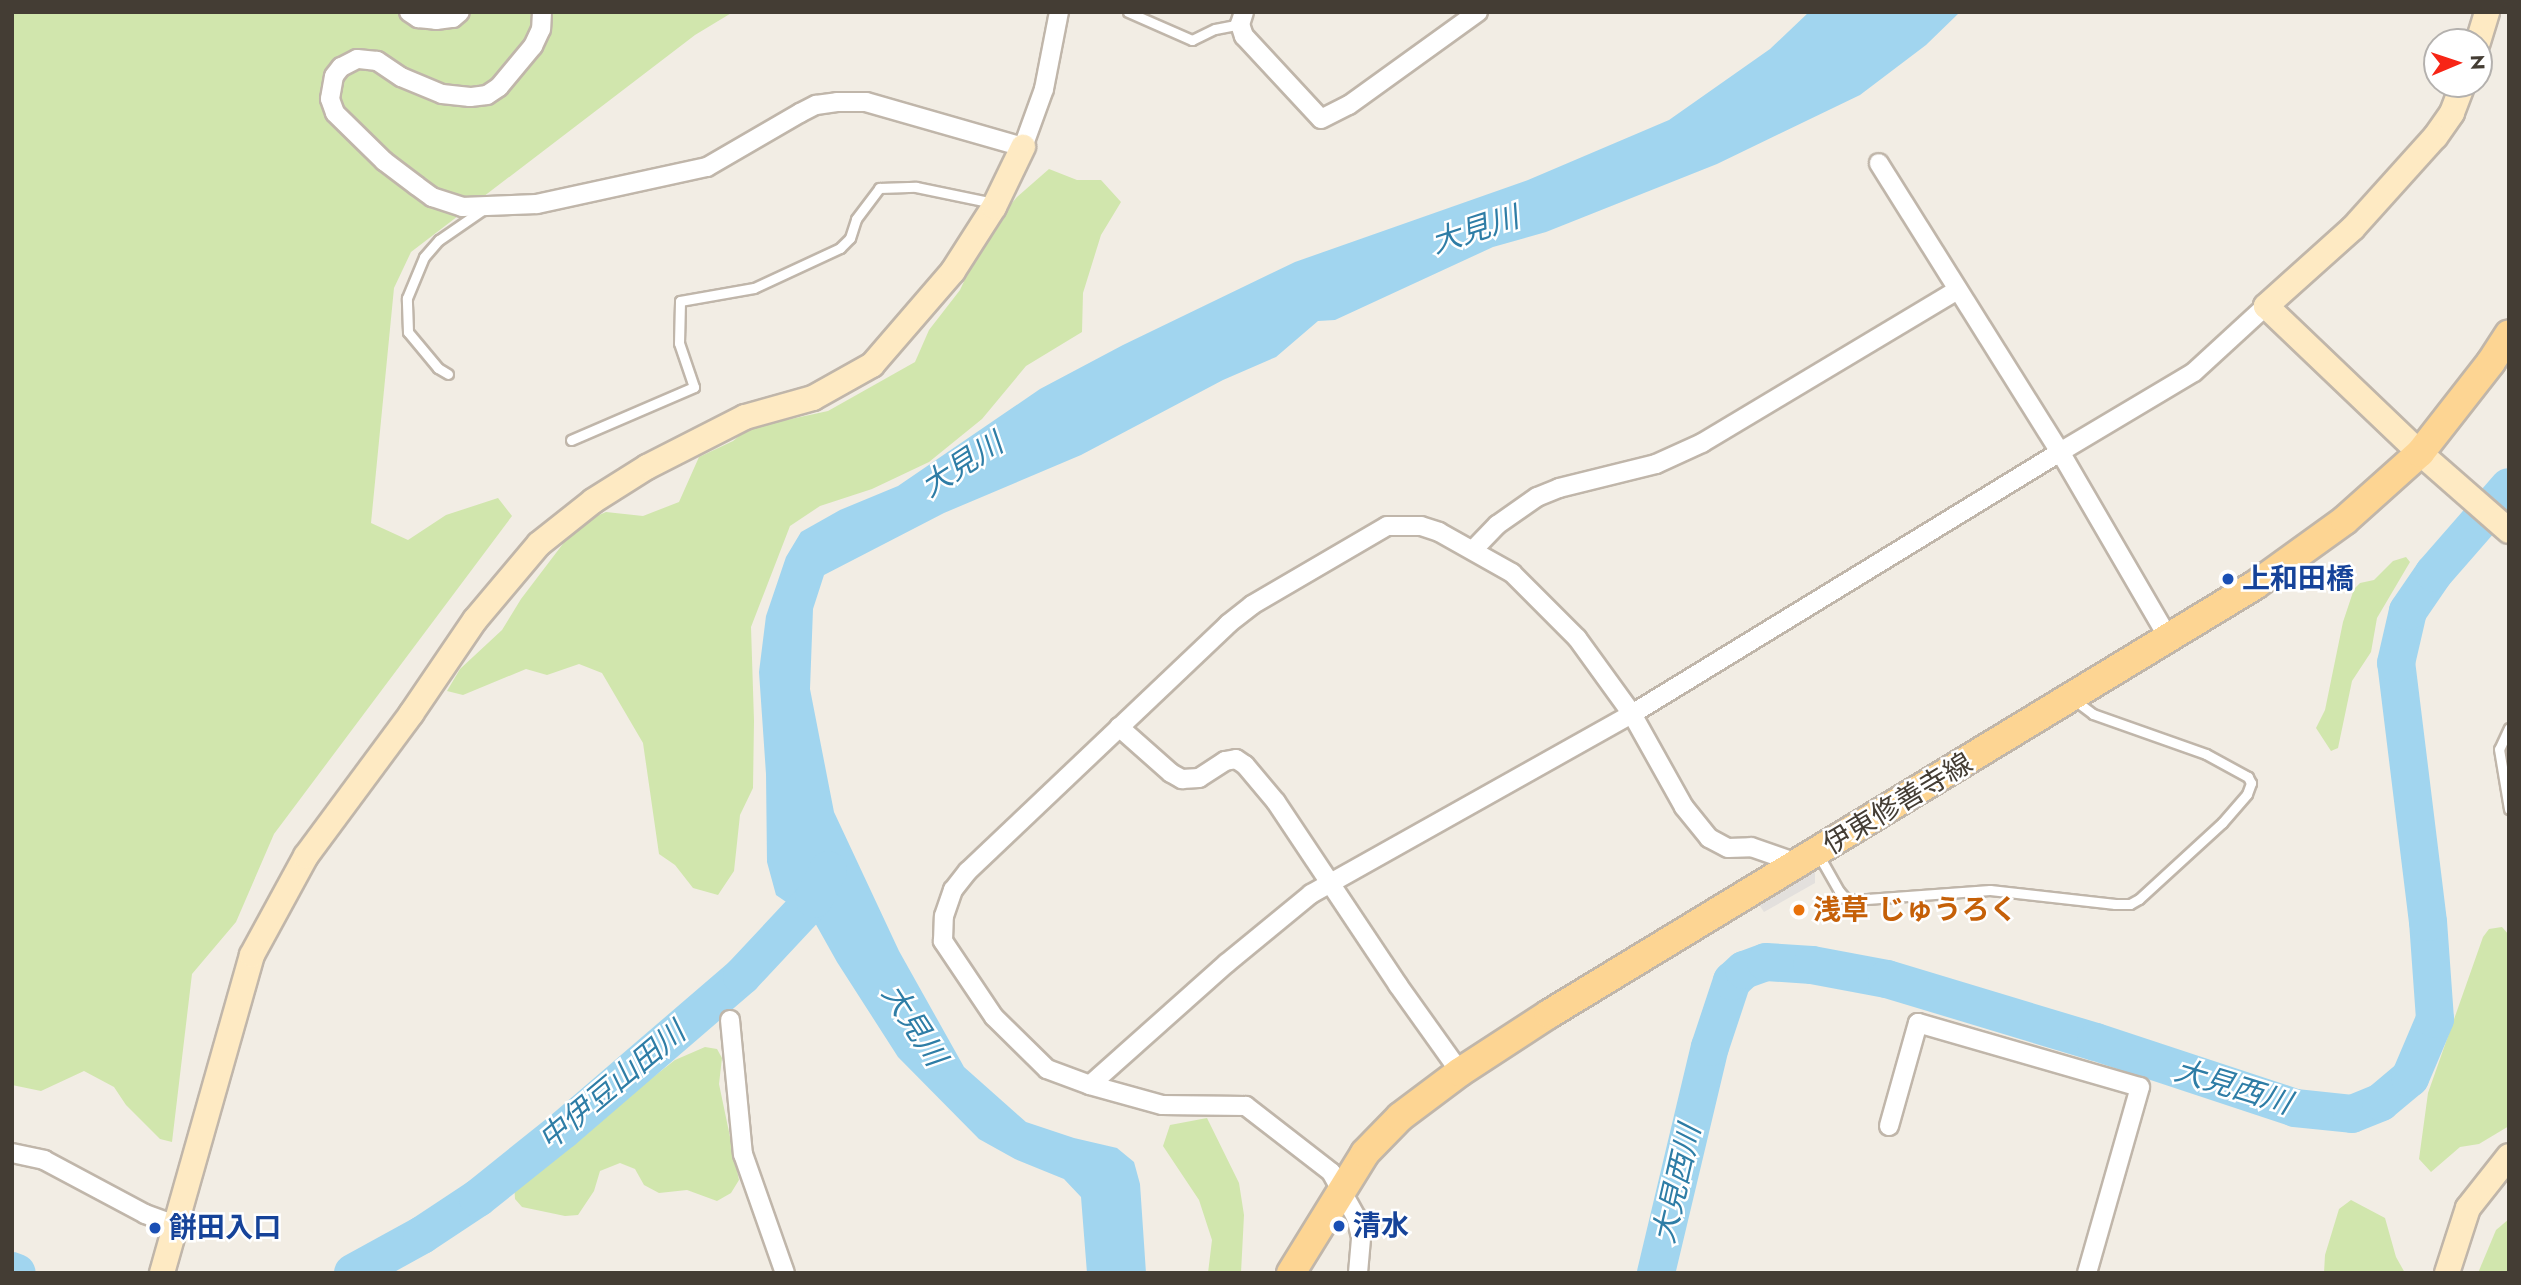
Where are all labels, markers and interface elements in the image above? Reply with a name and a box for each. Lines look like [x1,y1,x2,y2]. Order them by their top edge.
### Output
north arrow [2423,28,2493,98]
text: N [2464,54,2491,70]
water label: 大見川 [1427,199,1523,261]
water label: 大見川 [914,425,1010,505]
place label: 上和田橋 [2242,562,2354,596]
marker: 上和田橋 [2220,571,2236,587]
street label: 伊東修善寺線 [1817,746,1979,862]
place label: 浅草 じゅうろく [1813,893,2017,927]
marker: 浅草 じゅうろく [1791,902,1807,918]
water label: 大見川 [874,977,954,1073]
water label: 中伊豆山田川 [531,1014,693,1158]
water label: 大見西川 [2170,1052,2296,1122]
water label: 大見西川 [1646,1121,1708,1247]
place label: 清水 [1353,1209,1409,1243]
place label: 餅田入口 [169,1211,281,1245]
marker: 清水 [1331,1218,1347,1234]
marker: 餅田入口 [147,1220,163,1236]

